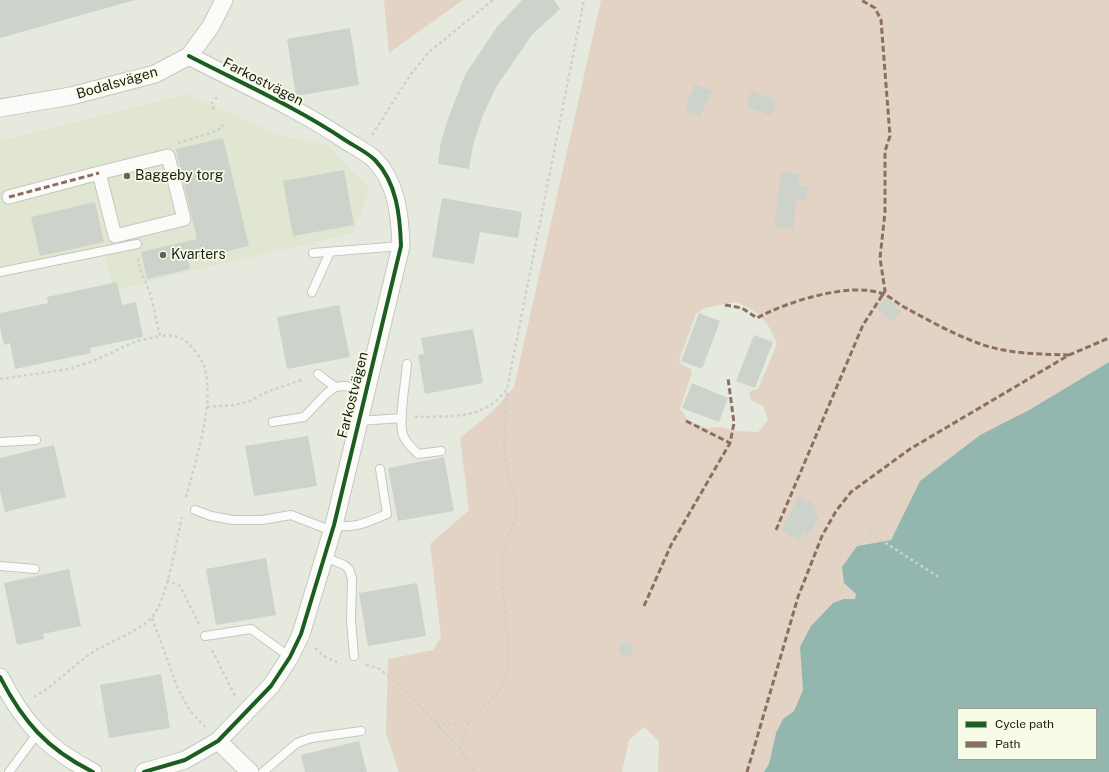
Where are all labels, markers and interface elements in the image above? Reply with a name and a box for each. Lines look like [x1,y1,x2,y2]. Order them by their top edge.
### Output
street label: Farkostvägen [220,54,306,110]
street label: Bodalsvägen [74,63,160,103]
place label: Baggeby torg [135,168,223,184]
marker: Baggeby torg [122,171,132,181]
place label: Kvarters [171,247,226,263]
marker: Kvarters [158,250,168,260]
street label: Farkostvägen [334,350,372,440]
legend [957,708,1097,760]
text: Cycle path [995,717,1054,731]
text: Path [995,737,1021,751]

